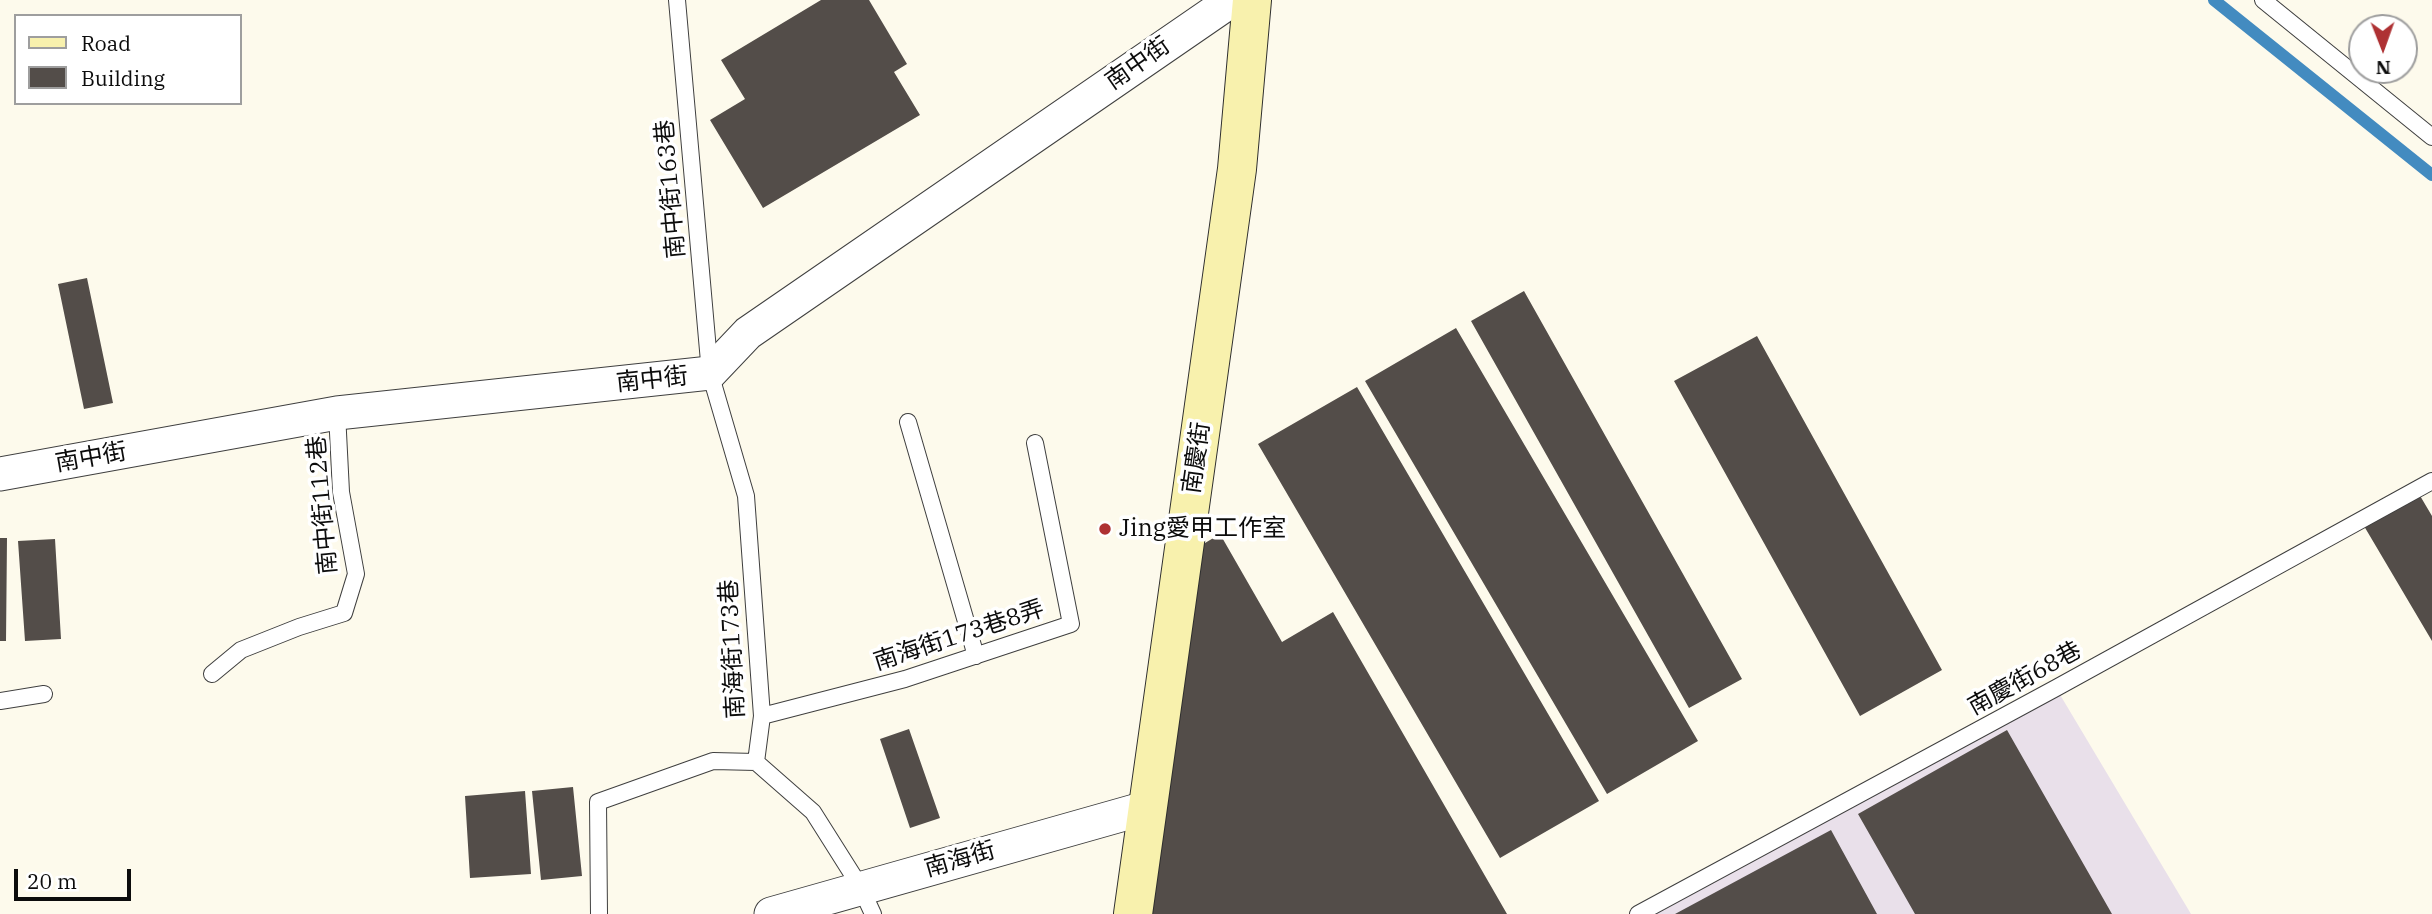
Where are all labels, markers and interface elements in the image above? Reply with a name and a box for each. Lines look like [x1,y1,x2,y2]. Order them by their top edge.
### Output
legend [14,14,242,105]
north arrow [2348,14,2418,84]
text: Road [81,29,131,57]
street label: 南中街 [1100,32,1176,96]
text: N [2376,56,2391,80]
text: Building [81,64,165,92]
street label: 南中街163巷 [651,118,691,260]
street label: 南中街 [615,362,689,398]
street label: 南慶街 [1178,420,1216,496]
street label: 南中街112巷 [303,434,343,576]
street label: 南中街 [53,438,129,478]
place label: Jing愛甲工作室 [1119,515,1286,543]
marker: Jing愛甲工作室 [1097,521,1113,537]
street label: 南海街173巷 [715,579,751,719]
street label: 南海街173巷8弄 [870,595,1048,677]
street label: 南慶街68巷 [1963,636,2087,722]
street label: 南海街 [921,836,999,884]
scale bar [18,855,135,899]
text: 20 m [27,867,77,895]

